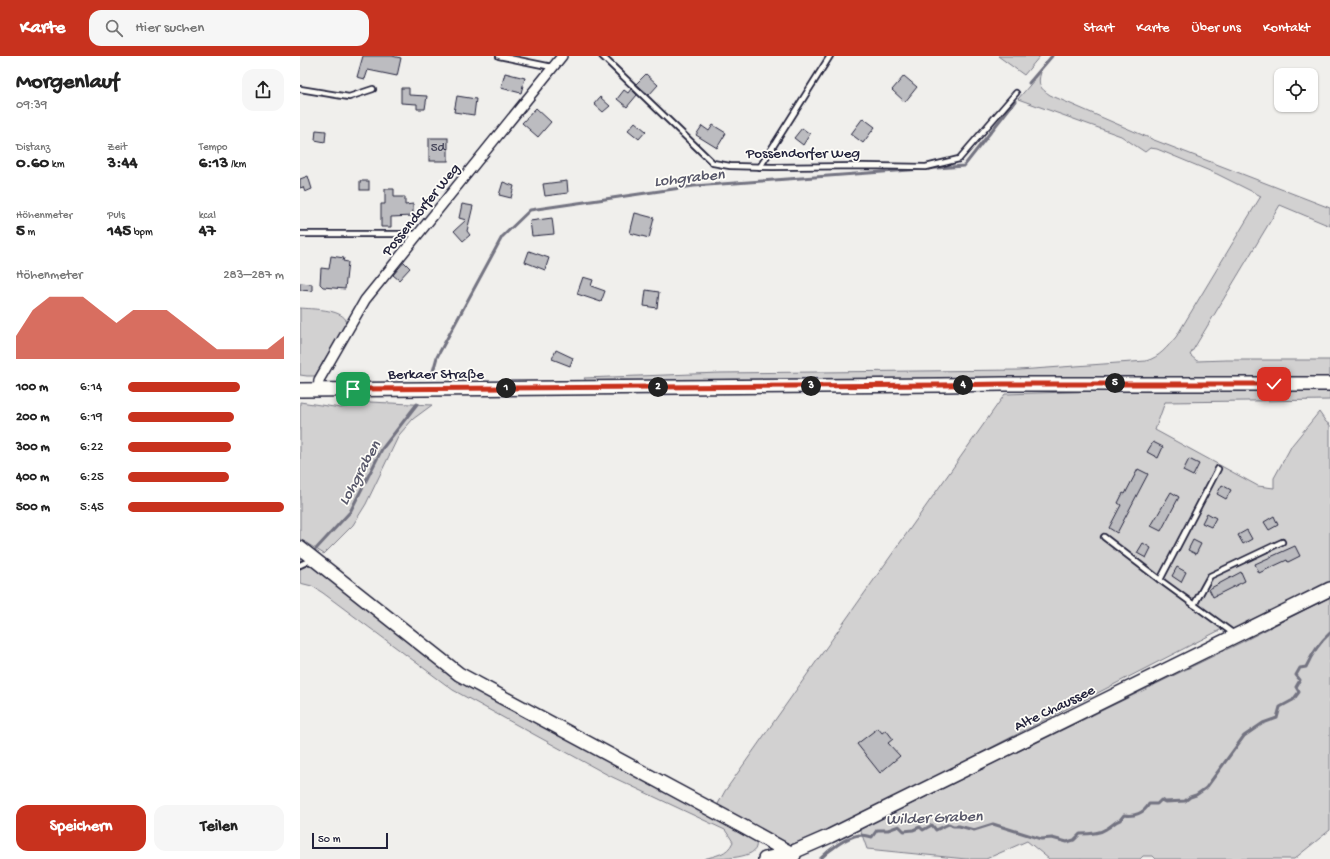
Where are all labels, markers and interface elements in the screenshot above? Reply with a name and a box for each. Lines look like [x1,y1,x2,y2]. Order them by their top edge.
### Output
search box [89,10,369,46]
text: Karte [20,17,65,40]
icon: search [103,17,125,39]
text: Hier suchen [135,19,204,37]
text: Start [1084,20,1114,37]
text: Karte [1136,20,1170,37]
text: Über uns [1192,20,1241,37]
text: Kontakt [1263,20,1310,37]
map controls [1274,68,1318,112]
button: locate [1274,68,1318,112]
button: share [242,69,284,111]
text: Morgenlauf [16,70,119,96]
text: 09:39 [16,98,47,113]
house number: 5d [431,141,447,156]
text: Distanz [16,142,50,154]
text: Zeit [107,142,127,154]
text: Tempo [199,142,228,154]
street label: Possendorfer Weg [745,145,860,163]
text: 0.60 [16,154,49,174]
text: 3:44 [107,154,138,174]
text: 6:13 [199,154,228,174]
text: km [49,159,65,171]
text: /km [228,159,246,171]
street label: Possendorfer Weg [378,160,464,261]
water label: Lohgraben [653,166,726,193]
text: Höhenmeter [16,210,72,222]
text: Puls [107,210,125,222]
text: kcal [199,210,216,222]
text: 5 [16,222,25,242]
text: 145 [107,222,131,242]
text: 47 [199,222,216,242]
text: m [25,227,35,239]
text: bpm [131,227,153,239]
text: Höhenmeter [16,268,83,283]
text: 283–287 m [223,268,284,283]
street label: Berkaer Straße [387,366,484,384]
pin [1257,367,1291,401]
pin [336,372,370,406]
pin: 5 [1105,373,1125,393]
icon: check [1263,373,1285,395]
pin: 4 [953,375,973,395]
pin: 3 [801,376,821,396]
pin: 2 [648,377,668,397]
text: 5 [1112,377,1118,389]
icon: arrive [342,378,364,400]
pin: 1 [496,378,516,398]
text: 4 [960,379,966,391]
text: 100 m [16,380,48,395]
text: 6:14 [80,380,102,395]
text: 3 [808,380,814,392]
text: 2 [655,381,661,393]
text: 1 [504,382,508,394]
text: 200 m [16,410,49,425]
text: 6:19 [80,410,102,425]
water label: Lohgraben [336,438,387,509]
text: 300 m [16,440,50,455]
text: 6:22 [80,440,103,455]
text: 400 m [16,470,49,485]
text: 6:25 [80,470,104,485]
text: 500 m [16,500,50,515]
text: 5:45 [80,500,104,515]
street label: Alte Chaussee [1012,681,1098,736]
button: Speichern [16,805,146,851]
button: Teilen [154,805,284,851]
water label: Wilder Graben [886,808,983,831]
scale bar [312,831,388,850]
text: 50 m [318,834,340,846]

